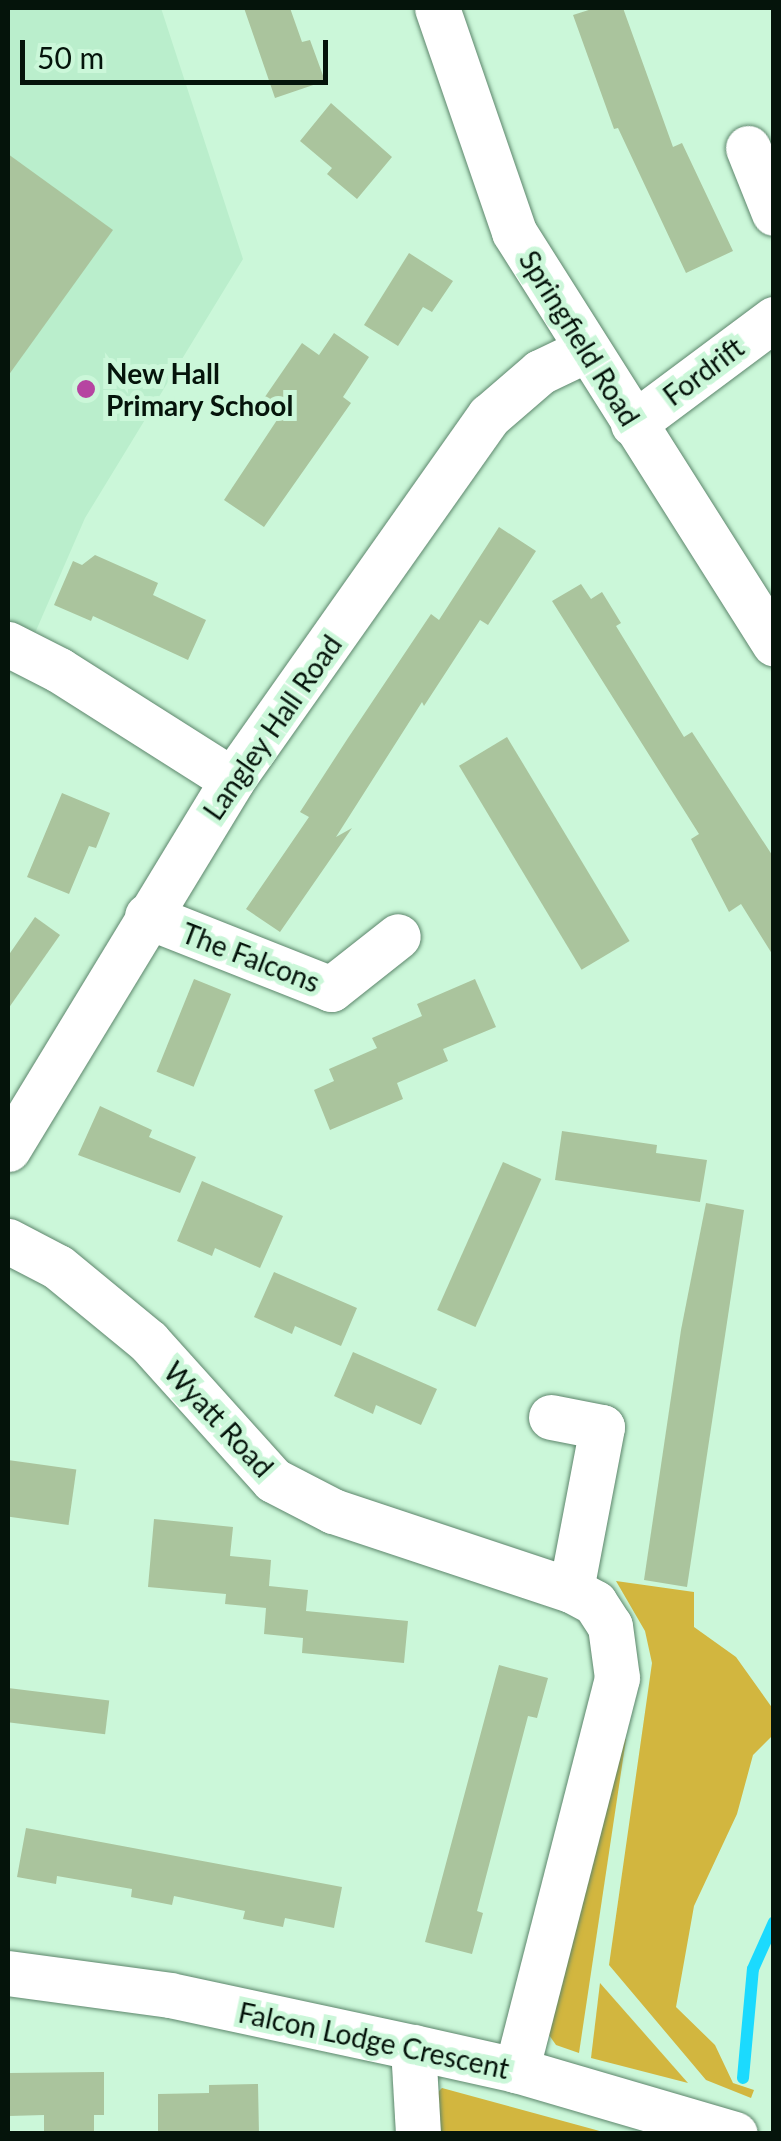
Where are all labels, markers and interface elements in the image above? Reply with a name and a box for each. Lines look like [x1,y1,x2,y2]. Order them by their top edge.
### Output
scale bar [25,20,332,82]
text: 50 m [37,39,104,75]
street label: Springfield Road [513,244,647,432]
street label: Fordrift [656,330,750,412]
place label: New Hall Primary School [106,356,294,422]
marker: New Hall Primary School [75,378,97,400]
street label: Langley Hall Road [196,628,348,826]
street label: The Falcons [177,915,325,999]
street label: Wyatt Road [157,1355,281,1483]
street label: Falcon Lodge Crescent [236,1995,512,2085]

